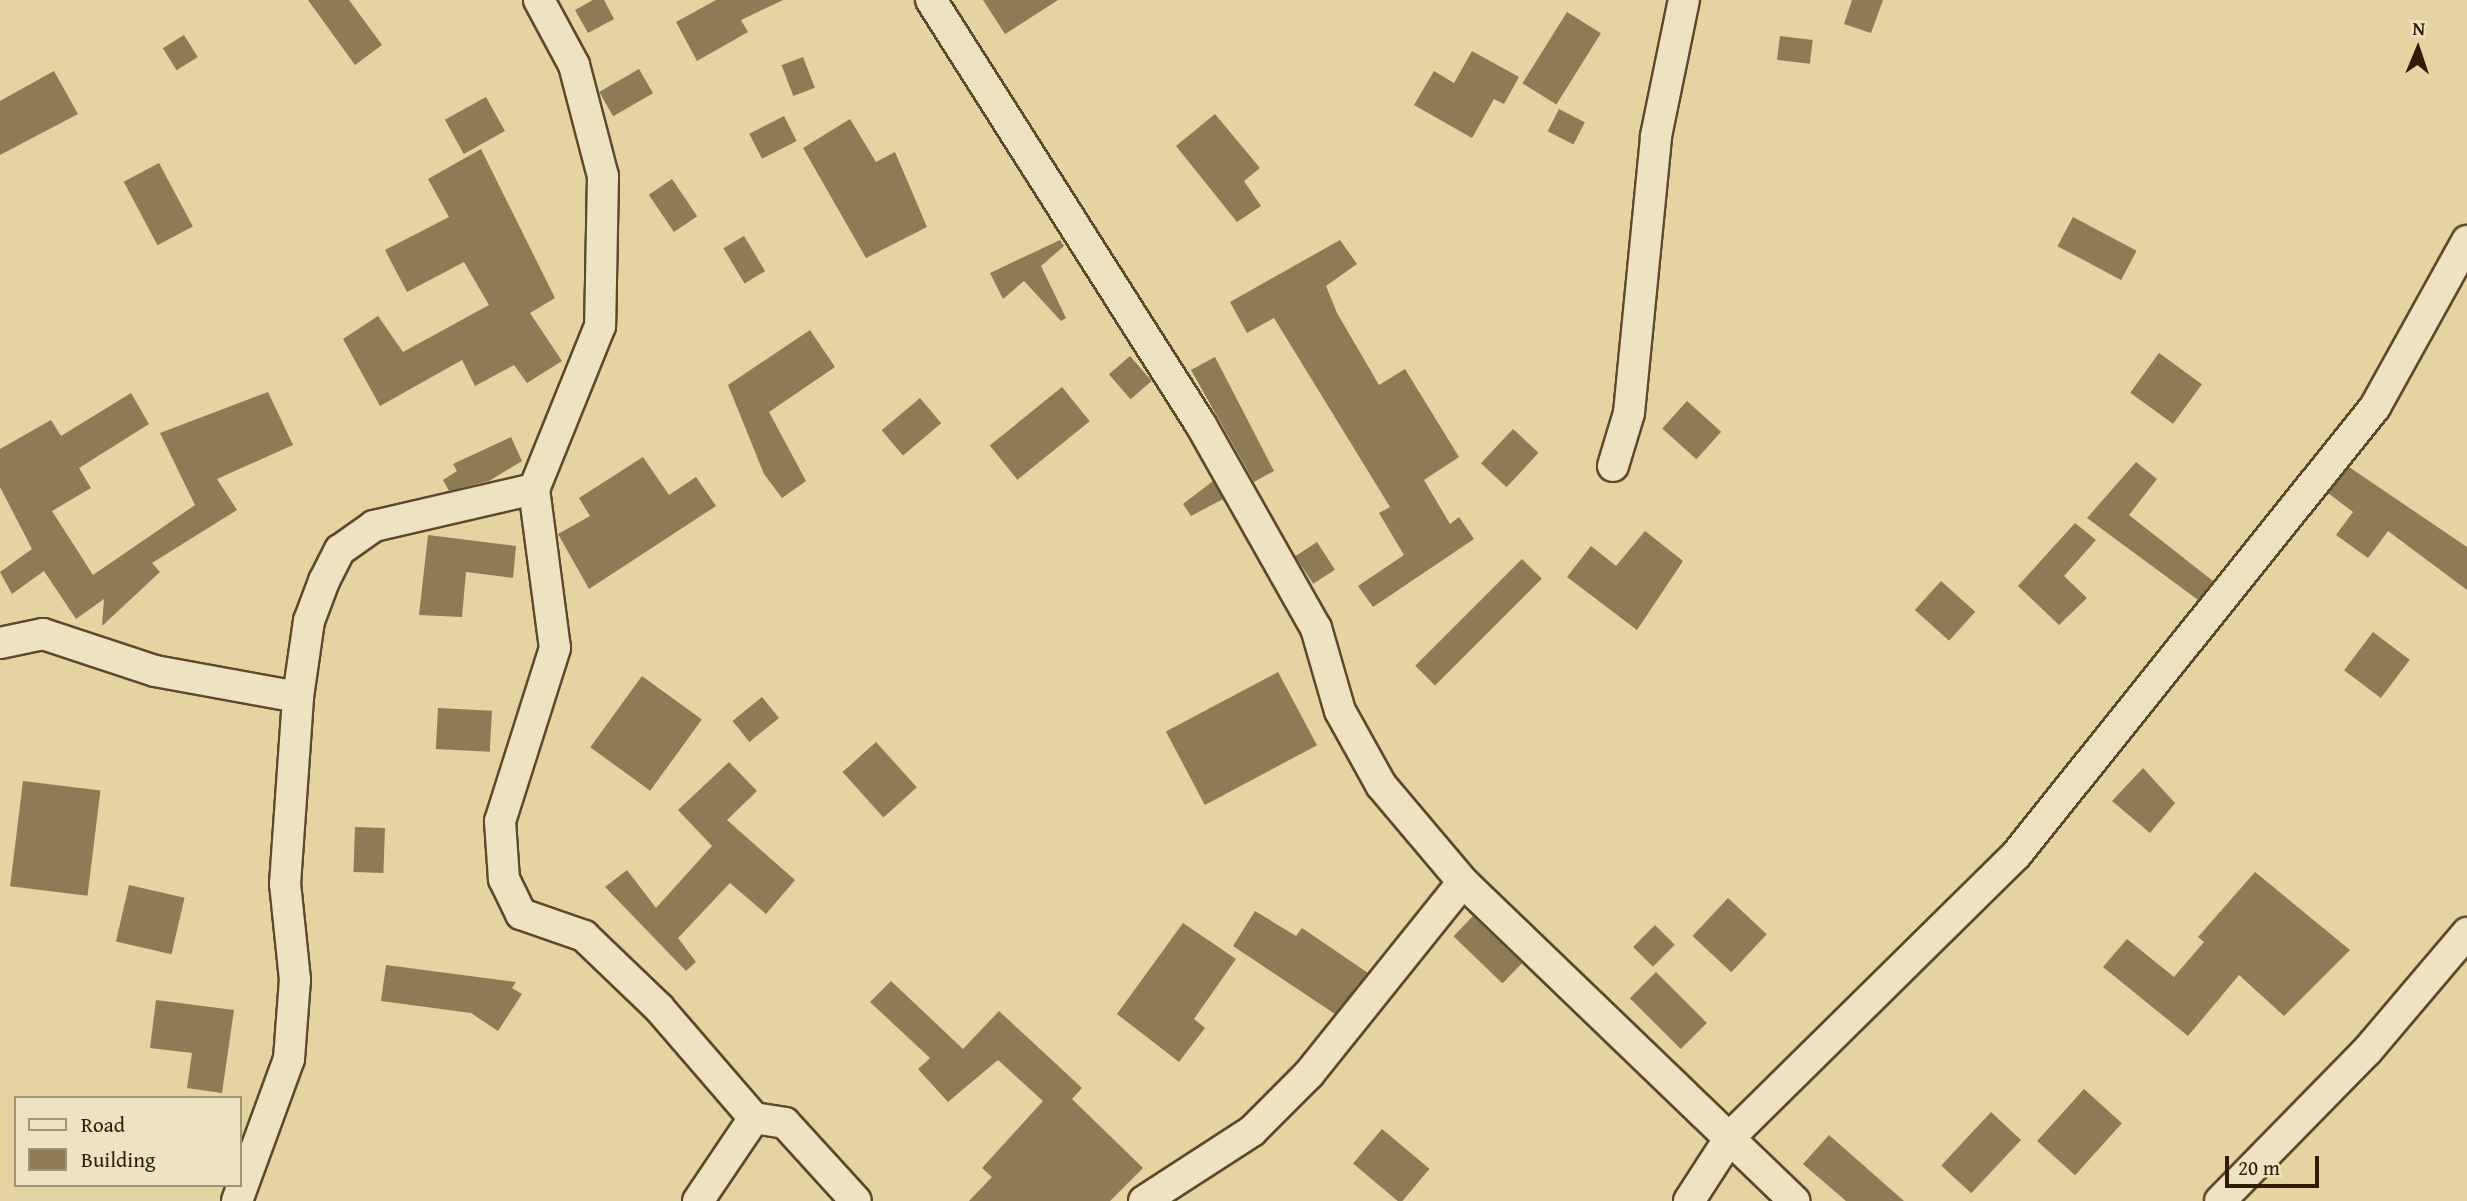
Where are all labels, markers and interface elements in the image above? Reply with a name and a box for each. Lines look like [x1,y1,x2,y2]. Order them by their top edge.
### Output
north arrow [2383,14,2453,84]
text: N [2412,14,2426,42]
legend [14,1096,242,1187]
text: Road [81,1109,125,1140]
scale bar [2229,1142,2324,1186]
text: Building [81,1144,155,1175]
text: 20 m [2238,1152,2280,1183]

